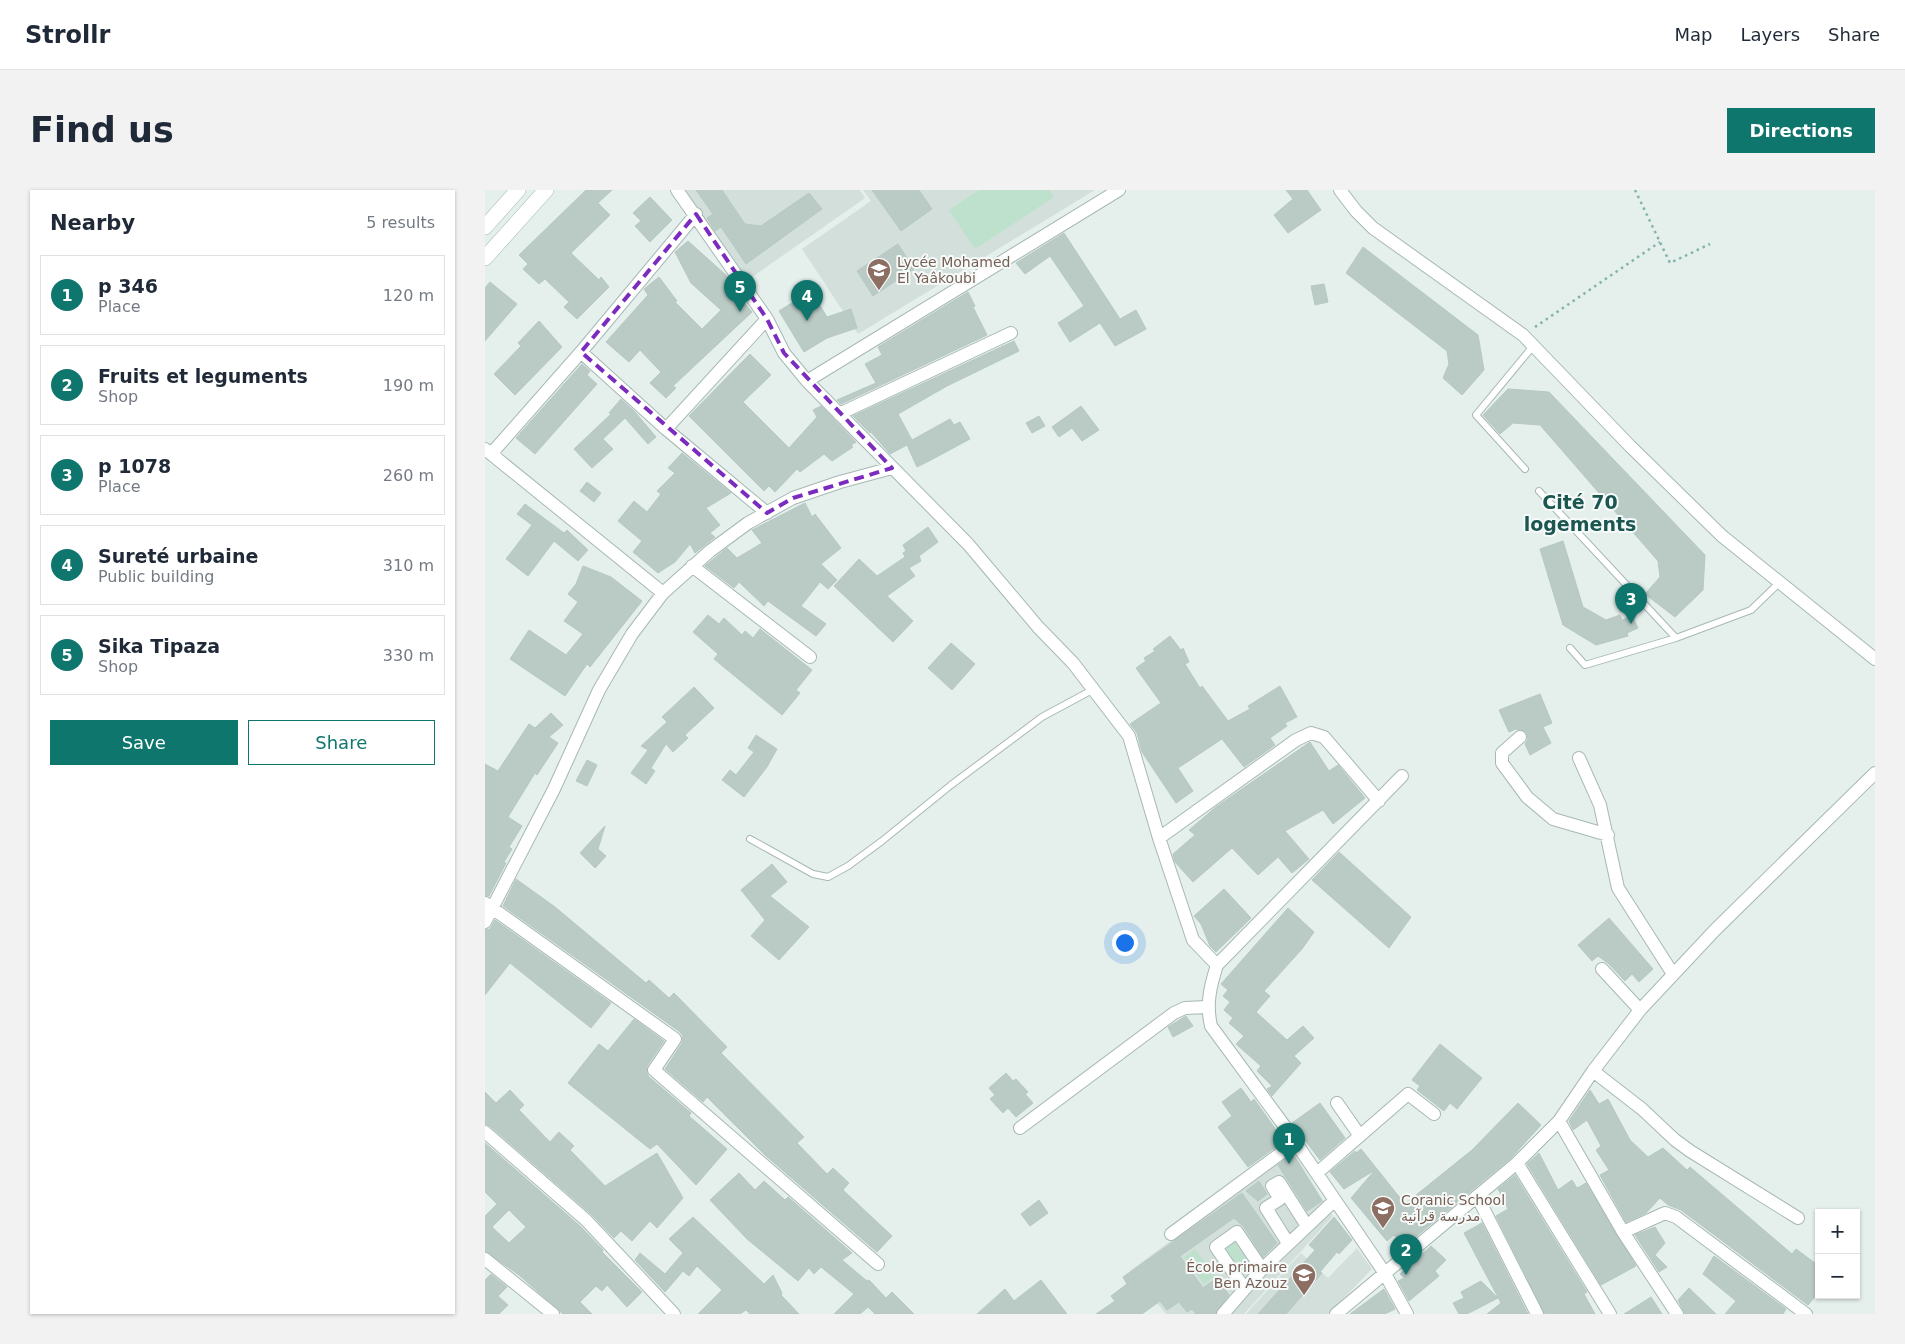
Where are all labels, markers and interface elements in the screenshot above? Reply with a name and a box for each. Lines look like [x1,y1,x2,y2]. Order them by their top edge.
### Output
text: Strollr [25,21,110,49]
text: Map [1674,24,1712,45]
text: Layers [1740,24,1800,45]
text: Share [1828,24,1880,45]
button: Directions [1727,108,1875,153]
text: Find us [30,110,174,150]
text: Nearby [50,211,135,235]
text: 5 results [366,213,435,232]
place label: Lycée Mohamed El Yaâkoubi [897,254,1010,286]
school or university icon: Lycée Mohamed El Yaâkoubi [866,257,892,291]
pin: 5 [724,271,756,312]
text: p 346 [98,275,158,297]
pin: 4 [791,280,823,321]
text: 1 [61,286,73,305]
text: 120 m [383,286,434,305]
text: Place [98,297,141,316]
text: Fruits et leguments [98,365,308,387]
text: 2 [61,376,73,395]
text: 190 m [383,376,434,395]
text: Shop [98,387,138,406]
text: p 1078 [98,455,171,477]
text: 3 [61,466,73,485]
text: 260 m [383,466,434,485]
text: Place [98,477,141,496]
district label: Cité 70 logements [1524,491,1636,535]
text: Sureté urbaine [98,545,258,567]
text: 4 [61,556,73,575]
text: 310 m [383,556,434,575]
text: Public building [98,567,215,586]
pin: 3 [1615,583,1647,624]
text: Sika Tipaza [98,635,220,657]
text: 5 [61,646,73,665]
text: 330 m [383,646,434,665]
text: Shop [98,657,138,676]
button: Save [50,720,238,765]
button: Share [248,720,435,765]
your location [1112,930,1138,956]
pin: 1 [1273,1123,1305,1164]
place label: Coranic School مدرسة قرآنية [1401,1192,1505,1225]
school or university icon: Coranic School مدرسة قرآنية [1370,1195,1396,1229]
map controls [1815,1209,1860,1299]
button: + [1815,1209,1860,1254]
pin: 2 [1390,1234,1422,1275]
button: − [1815,1254,1860,1299]
place label: École primaire Ben Azouz [1186,1259,1287,1291]
school or university icon: École primaire Ben Azouz [1291,1262,1317,1296]

